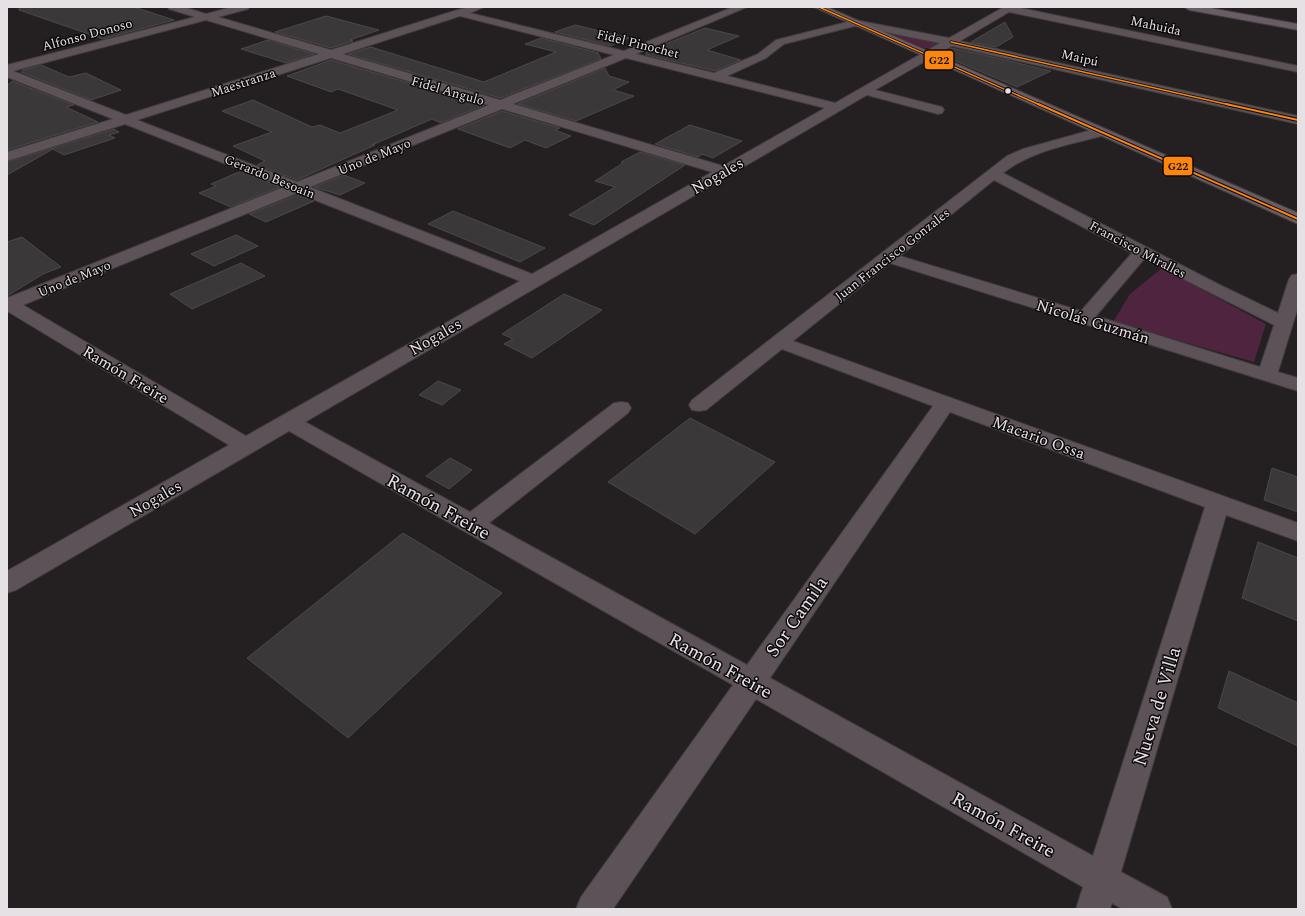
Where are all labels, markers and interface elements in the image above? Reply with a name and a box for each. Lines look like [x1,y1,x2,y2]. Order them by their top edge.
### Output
street label: Mahuida [1129,11,1184,41]
street label: Alfonso Donoso [40,13,135,57]
street label: Fidel Pinochet [594,24,681,64]
street label: Maipú [1059,44,1100,72]
line badge: G22 [924,50,954,70]
text: G22 [929,52,949,69]
street label: Maestranza [208,63,279,103]
street label: Fidel Angulo [409,71,487,111]
unlabelled marker [1003,86,1013,96]
street label: Uno de Mayo [335,133,414,181]
street label: Gerardo Besoain [221,150,318,204]
street label: Nogales [687,151,748,201]
line badge: G22 [1163,156,1193,176]
text: G22 [1168,158,1188,175]
street label: Juan Francisco Gonzales [831,203,954,306]
street label: Francisco Miralles [1086,216,1189,284]
street label: Uno de Mayo [35,255,114,303]
street label: Nicolás Guzmán [1033,293,1152,351]
street label: Nogales [405,312,466,362]
street label: Ramón Freire [78,340,173,410]
street label: Macario Ossa [989,410,1089,466]
street label: Ramón Freire [381,467,496,548]
street label: Nogales [125,474,186,524]
street label: Sor Camila [759,570,836,663]
street label: Ramón Freire [663,626,778,707]
street label: Nueva de Villa [1126,643,1190,770]
street label: Ramón Freire [946,785,1061,866]

